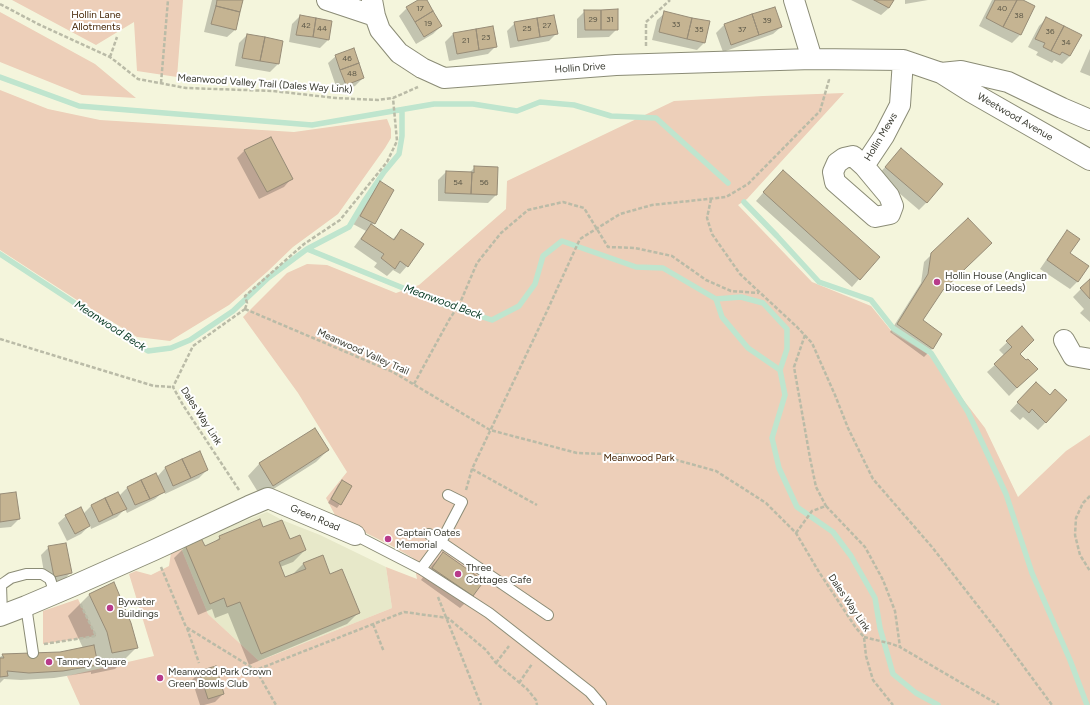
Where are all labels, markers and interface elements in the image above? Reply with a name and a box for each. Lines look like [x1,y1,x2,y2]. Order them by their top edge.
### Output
house number: 17 [416,4,424,14]
house number: 40 [997,4,1007,14]
park label: Hollin Lane Allotments [71,9,121,32]
house number: 38 [1014,11,1024,21]
house number: 29 [589,15,597,25]
house number: 31 [606,15,614,25]
house number: 39 [763,16,771,26]
house number: 19 [424,19,432,29]
house number: 33 [672,20,680,30]
house number: 42 [301,21,311,31]
house number: 27 [543,21,551,31]
house number: 44 [317,24,327,34]
house number: 25 [522,24,532,34]
house number: 35 [695,25,703,35]
house number: 37 [738,25,746,35]
house number: 36 [1046,27,1054,37]
house number: 23 [482,33,490,43]
house number: 21 [462,36,470,46]
house number: 34 [1061,38,1071,48]
house number: 46 [342,54,352,64]
street label: Hollin Drive [554,60,606,76]
house number: 48 [347,69,357,79]
street label: Meanwood Valley Trail (Dales Way Link) [177,72,353,96]
street label: Weetwood Avenue [975,90,1055,144]
street label: Hollin Mews [862,111,900,163]
house number: 54 [453,178,463,188]
house number: 56 [479,178,489,188]
place label: Hollin House (Anglican Diocese of Leeds) [945,270,1047,294]
marker: Hollin House (Anglican Diocese of Leeds) [932,277,942,287]
water label: Meanwood Beck [402,282,484,322]
water label: Meanwood Beck [72,298,148,354]
street label: Meanwood Valley Trail [315,326,411,378]
street label: Dales Way Link [178,385,224,447]
park label: Meanwood Park [603,452,675,464]
street label: Green Road [288,502,342,534]
place label: Captain Oates Memorial [396,527,460,550]
marker: Captain Oates Memorial [383,534,393,544]
place label: Three Cottages Cafe [466,562,532,586]
marker: Three Cottages Cafe [453,569,463,579]
street label: Dales Way Link [825,572,873,634]
place label: Bywater Buildings [118,596,158,620]
marker: Bywater Buildings [105,603,115,613]
place label: Tannery Square [57,656,126,668]
marker: Tannery Square [44,657,54,667]
place label: Meanwood Park Crown Green Bowls Club [168,666,271,690]
marker: Meanwood Park Crown Green Bowls Club [155,673,165,683]

